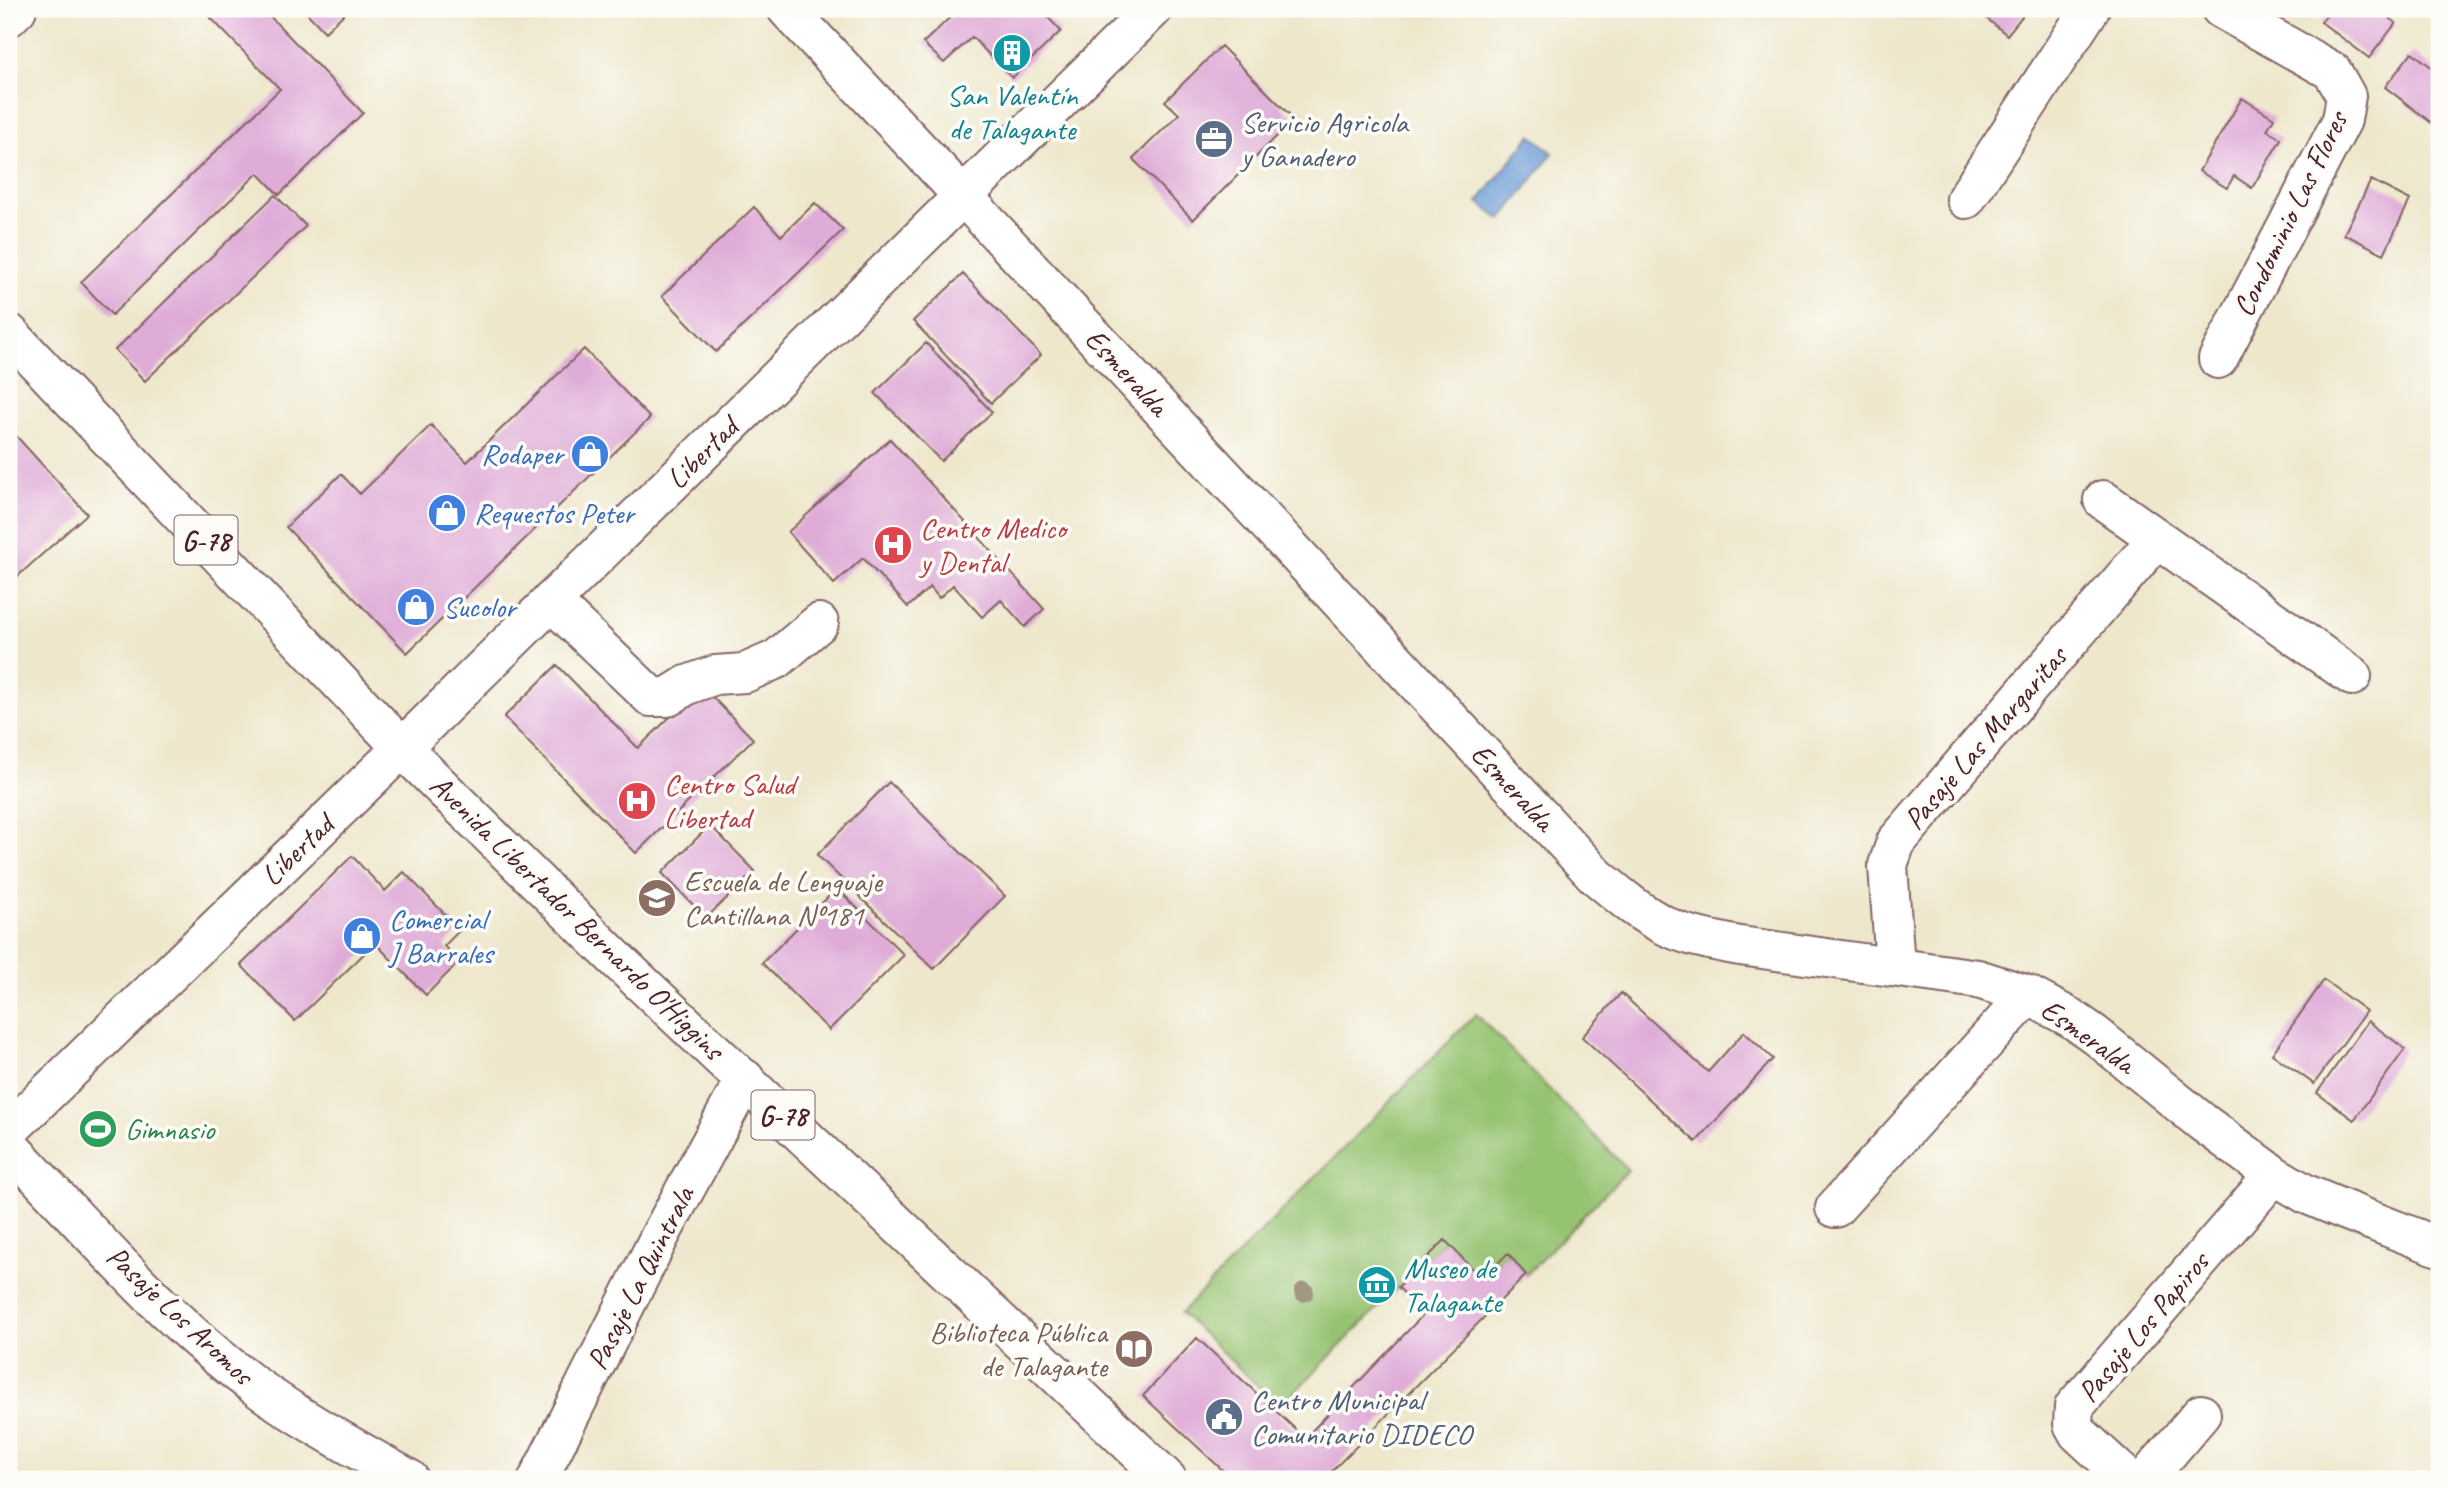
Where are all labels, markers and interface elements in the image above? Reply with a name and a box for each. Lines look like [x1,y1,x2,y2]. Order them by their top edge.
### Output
building icon: San Valentín de Talagante [991,32,1033,74]
place label: San Valentín de Talagante [946,76,1079,148]
place label: Servicio Agricola y Ganadero [1239,103,1410,175]
street label: Condominio Las Flores [2224,103,2357,323]
office icon: Servicio Agricola y Ganadero [1193,118,1235,160]
street label: Esmeralda [1077,320,1179,426]
street label: Libertad [658,406,749,497]
shop icon: Rodaper [569,433,611,475]
place label: Rodaper [481,435,565,473]
shop icon: Requestos Peter [426,492,468,534]
place label: Requestos Peter [474,494,636,532]
place label: Centro Medico y Dental [918,509,1069,581]
road number: G-78 [174,516,238,564]
hospital icon: Centro Medico y Dental [872,524,914,566]
shop icon: Sucolor [395,586,437,628]
place label: Sucolor [443,588,518,626]
street label: Pasaje Las Margaritas [1895,636,2077,837]
street label: Esmeralda [1463,735,1565,841]
place label: Centro Salud Libertad [664,765,799,837]
street label: Avenida Libertador Bernardo O'Higgins [422,766,734,1070]
hospital icon: Centro Salud Libertad [616,780,658,822]
street label: Libertad [253,803,344,894]
place label: Escuela de Lenguaje Cantillana Nº181 [684,862,884,934]
school or university icon: Escuela de Lenguaje Cantillana Nº181 [636,877,678,919]
place label: Comercial J Barrales [387,900,495,972]
shop icon: Comercial J Barrales [341,915,383,957]
street label: Esmeralda [2034,990,2145,1084]
road number: G-78 [752,1090,814,1140]
sports icon: Gimnasio [77,1108,119,1150]
place label: Gimnasio [125,1110,216,1148]
street label: Pasaje La Quintrala [578,1178,703,1376]
street label: Pasaje Los Aromos [99,1237,264,1395]
street label: Pasaje Los Papiros [2069,1242,2219,1410]
place label: Museo de Talagante [1404,1249,1504,1321]
museum icon: Museo de Talagante [1356,1264,1398,1306]
place label: Biblioteca Pública de Talagante [930,1313,1109,1385]
library icon: Biblioteca Pública de Talagante [1113,1328,1155,1370]
place label: Centro Municipal Comunitario DIDECO [1251,1381,1474,1453]
public building icon: Centro Municipal Comunitario DIDECO [1203,1396,1245,1438]

